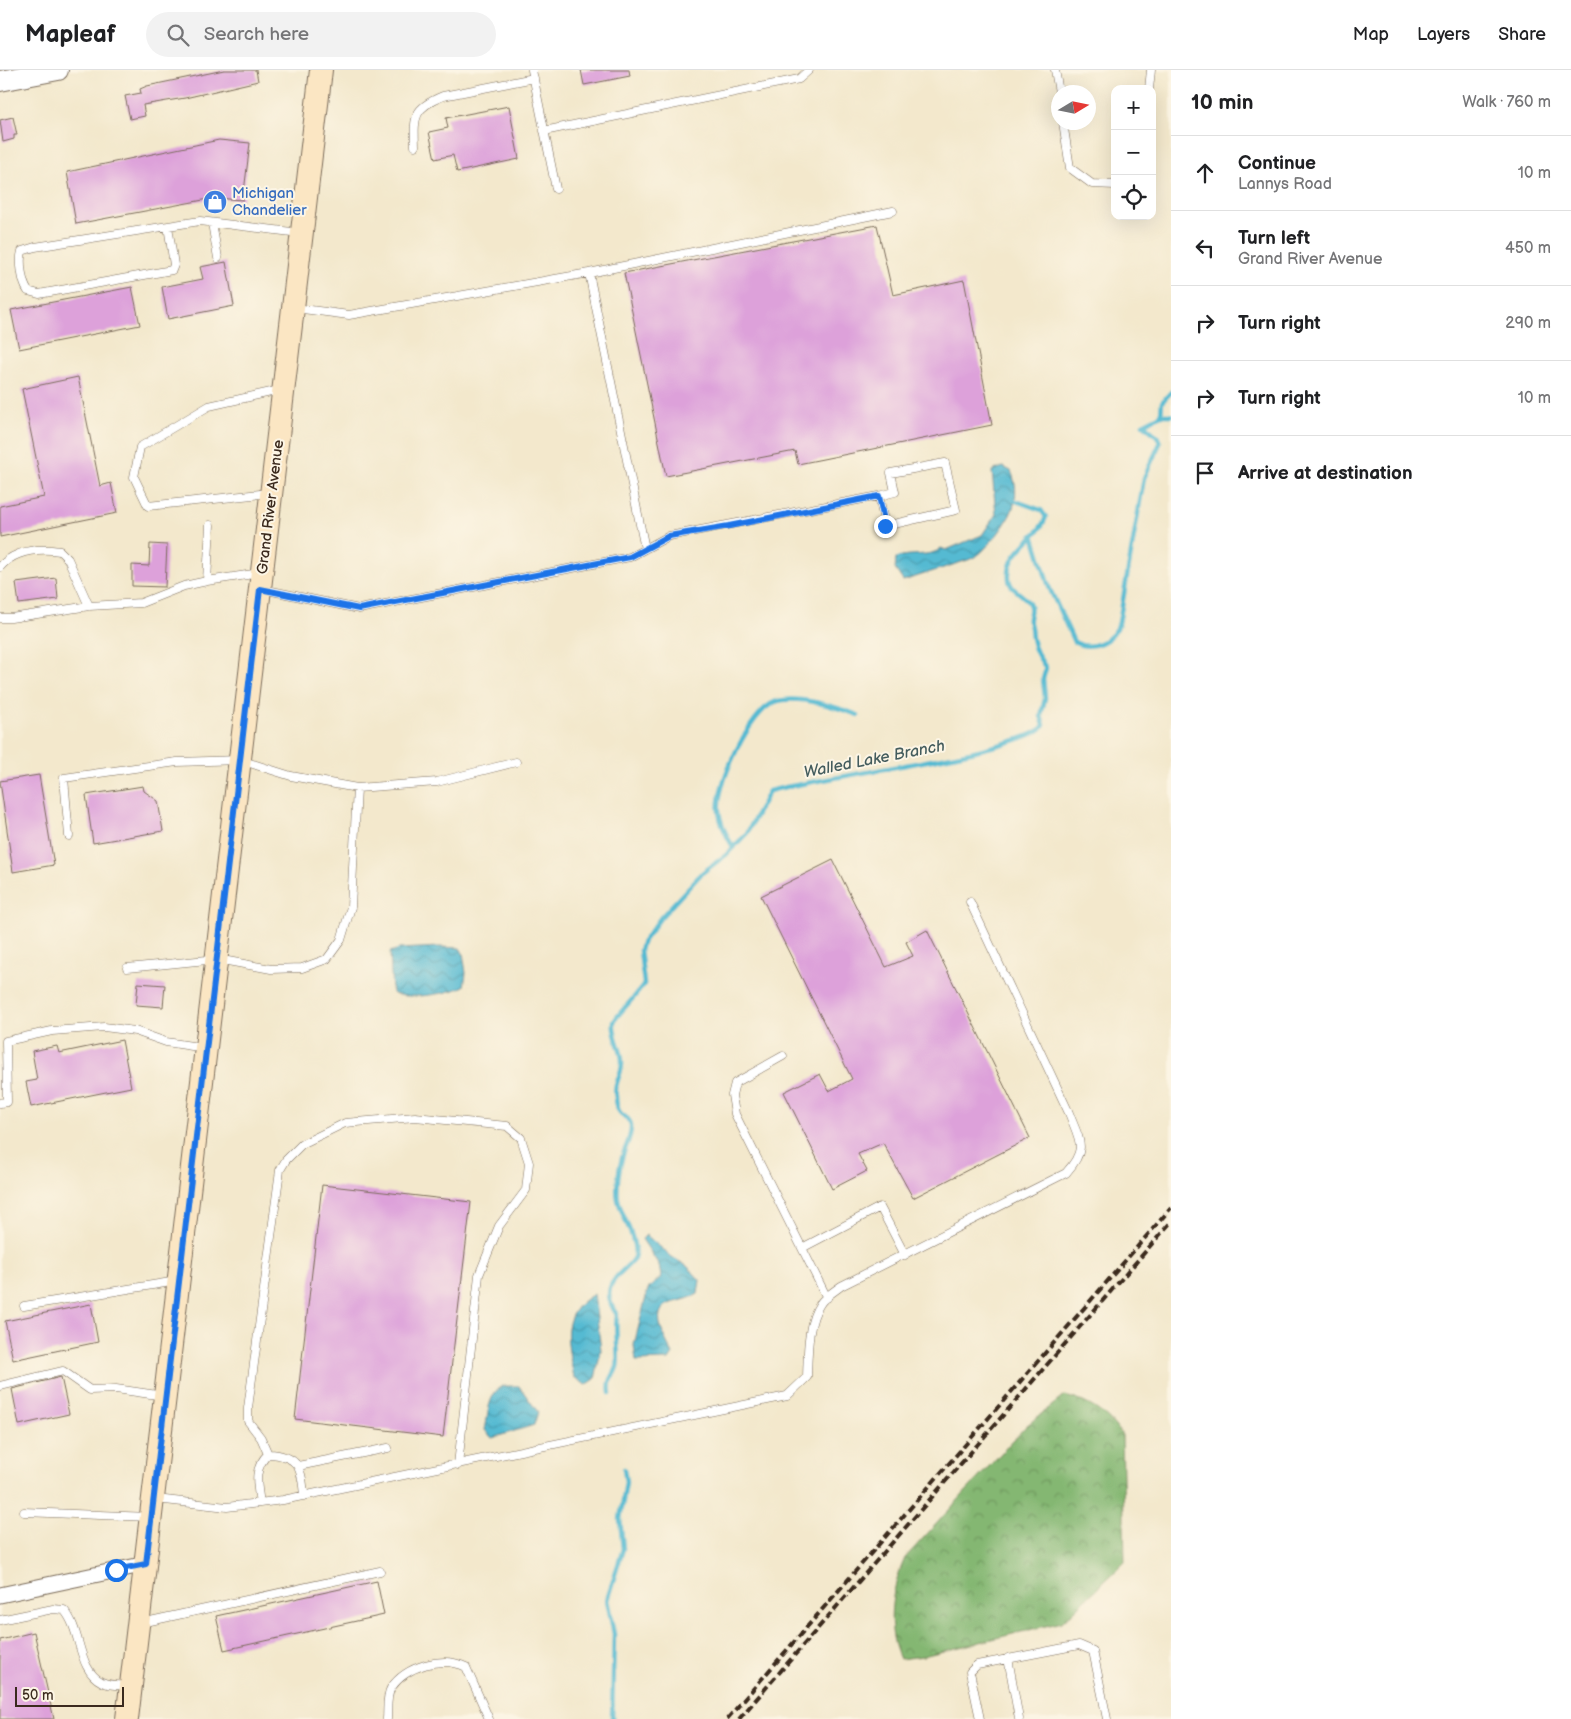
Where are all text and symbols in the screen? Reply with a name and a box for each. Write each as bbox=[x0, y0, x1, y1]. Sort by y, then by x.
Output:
search box bbox=[146, 12, 496, 57]
text: Mapleaf bbox=[25, 20, 116, 49]
icon: search bbox=[164, 21, 192, 49]
text: Search here bbox=[204, 23, 309, 46]
text: Map bbox=[1353, 24, 1389, 45]
text: Layers bbox=[1417, 24, 1470, 45]
text: Share bbox=[1498, 24, 1546, 45]
north arrow bbox=[1051, 85, 1096, 130]
map controls bbox=[1111, 85, 1156, 220]
button: + bbox=[1111, 85, 1156, 130]
text: 10 min bbox=[1191, 90, 1253, 115]
text: Walk · 760 m bbox=[1462, 93, 1551, 112]
button: − bbox=[1111, 130, 1156, 175]
text: Continue bbox=[1238, 152, 1316, 175]
icon: ahead bbox=[1191, 159, 1219, 187]
text: 10 m bbox=[1518, 164, 1551, 183]
button: locate bbox=[1111, 175, 1156, 220]
text: Lannys Road bbox=[1238, 175, 1332, 194]
place label: Michigan Chandelier bbox=[232, 184, 307, 220]
shop icon: Michigan Chandelier bbox=[202, 189, 228, 215]
text: Turn left bbox=[1238, 227, 1310, 250]
icon: left bbox=[1191, 234, 1219, 262]
text: 450 m bbox=[1505, 239, 1551, 258]
text: Grand River Avenue bbox=[1238, 250, 1382, 269]
icon: right bbox=[1191, 309, 1219, 337]
text: Turn right bbox=[1238, 312, 1321, 335]
text: 290 m bbox=[1505, 314, 1551, 333]
icon: right bbox=[1191, 384, 1219, 412]
text: Turn right bbox=[1238, 387, 1321, 410]
text: 10 m bbox=[1518, 389, 1551, 408]
street label: Grand River Avenue bbox=[253, 439, 288, 575]
icon: arrive bbox=[1191, 459, 1219, 487]
text: Arrive at destination bbox=[1238, 462, 1413, 485]
route end bbox=[874, 515, 897, 538]
water label: Walled Lake Branch bbox=[802, 736, 947, 782]
route start bbox=[105, 1559, 128, 1582]
scale bar bbox=[15, 1684, 124, 1707]
text: 50 m bbox=[22, 1687, 54, 1704]

